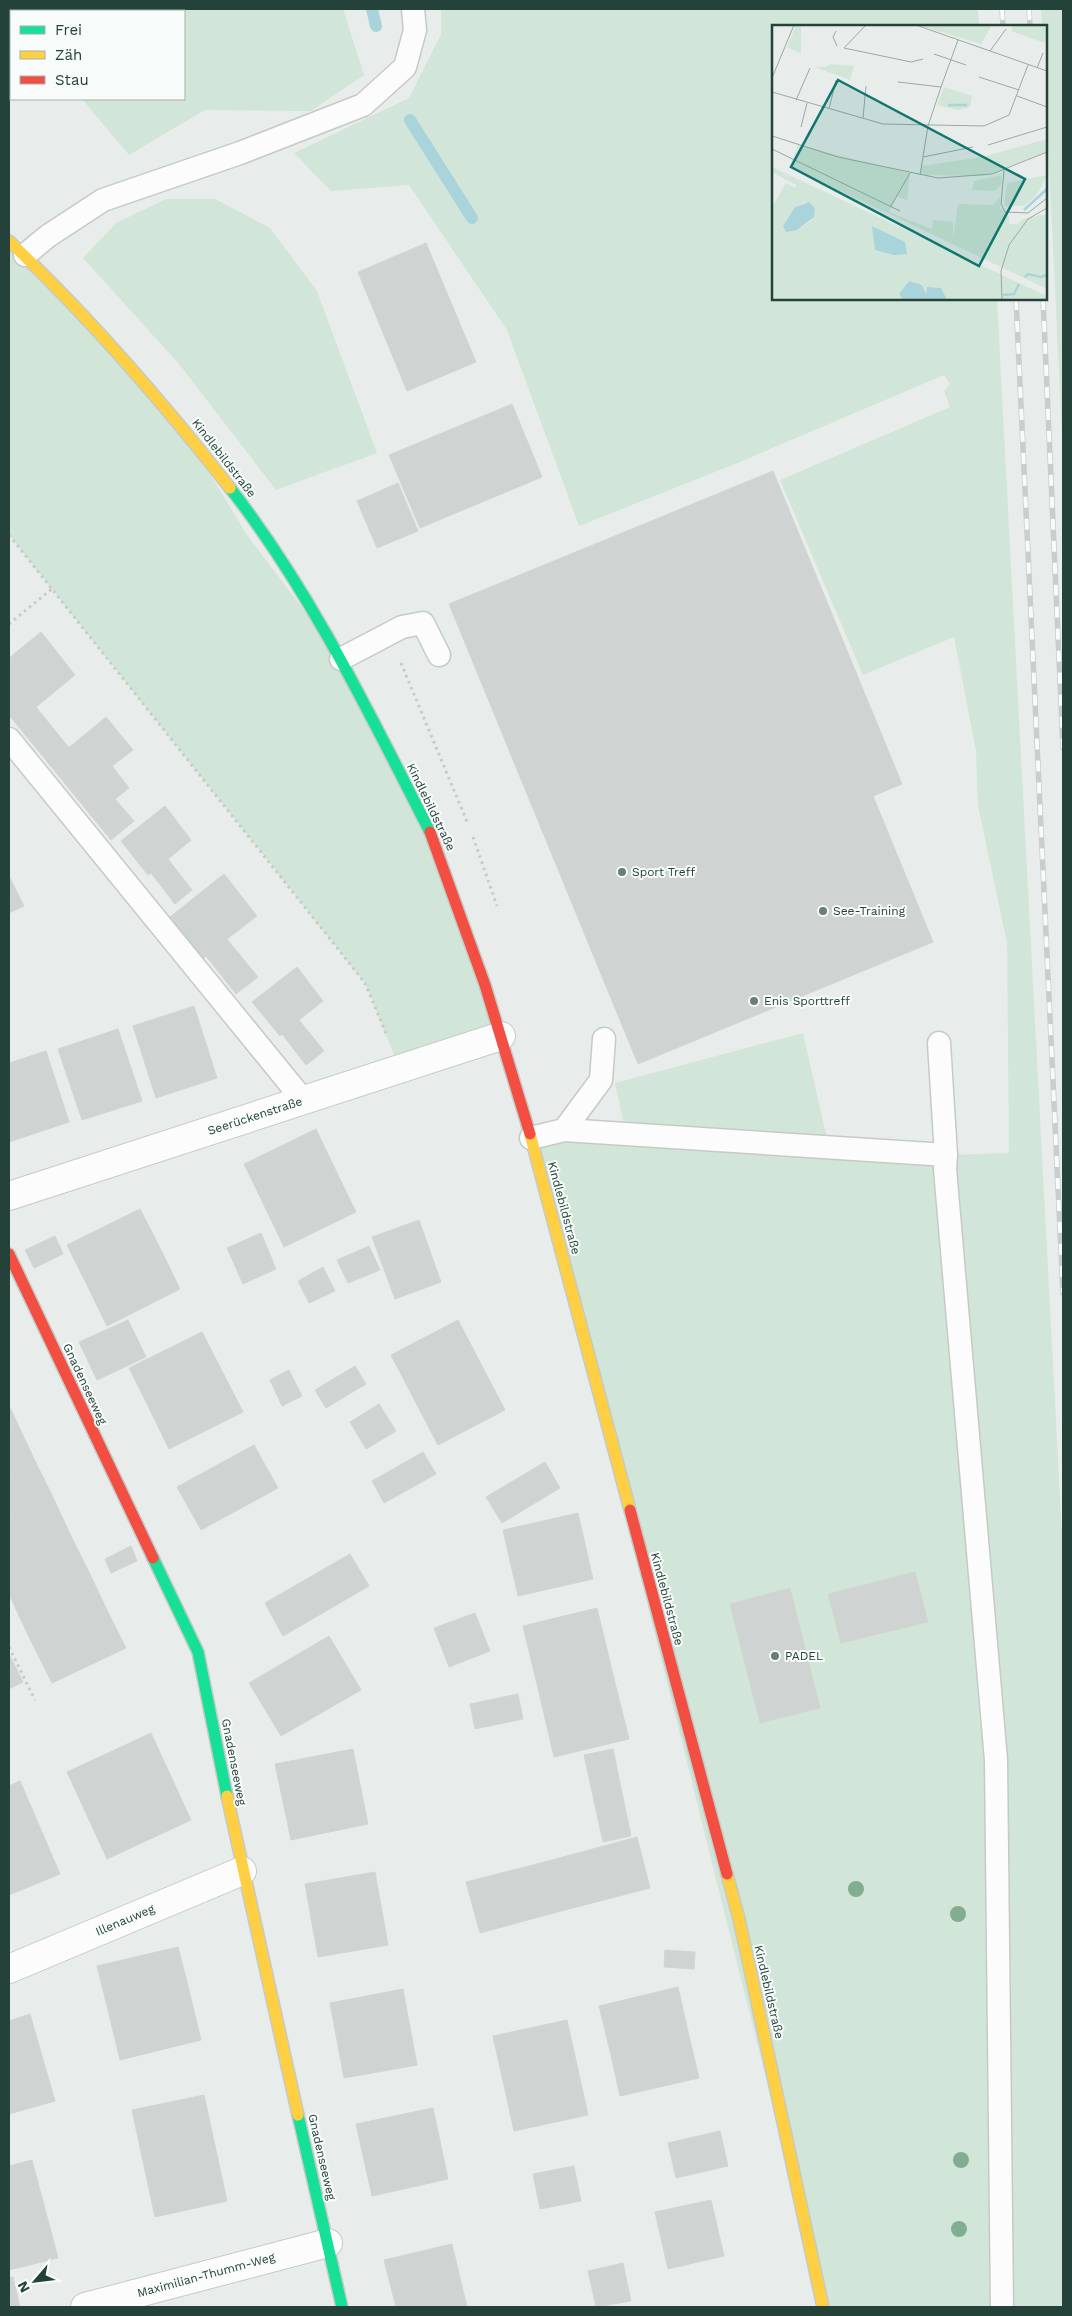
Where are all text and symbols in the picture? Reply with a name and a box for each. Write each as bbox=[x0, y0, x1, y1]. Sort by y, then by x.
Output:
legend bbox=[10, 10, 185, 100]
text: Frei bbox=[55, 21, 82, 39]
inset map bbox=[772, 25, 1047, 300]
text: Zäh bbox=[55, 46, 82, 64]
text: Stau bbox=[55, 71, 89, 89]
street label: Kindlebildstraße bbox=[189, 416, 259, 500]
street label: Kindlebildstraße bbox=[404, 761, 458, 853]
place label: Sport Treff bbox=[632, 865, 696, 879]
marker: Sport Treff bbox=[616, 866, 628, 878]
place label: See-Training bbox=[833, 904, 906, 918]
marker: See-Training bbox=[817, 905, 829, 917]
place label: Enis Sporttreff bbox=[764, 994, 850, 1008]
marker: Enis Sporttreff bbox=[748, 995, 760, 1007]
street label: Seerückenstraße bbox=[206, 1094, 304, 1138]
street label: Kindlebildstraße bbox=[545, 1160, 583, 1256]
street label: Gnadenseeweg bbox=[60, 1341, 110, 1427]
street label: Kindlebildstraße bbox=[648, 1551, 686, 1647]
place label: PADEL bbox=[785, 1649, 823, 1663]
marker: PADEL bbox=[769, 1650, 781, 1662]
street label: Gnadenseeweg bbox=[219, 1717, 249, 1807]
street label: Illenauweg bbox=[93, 1901, 157, 1939]
street label: Kindlebildstraße bbox=[751, 1944, 787, 2040]
street label: Gnadenseeweg bbox=[305, 2113, 339, 2202]
street label: Maximilian-Thumm-Weg bbox=[136, 2250, 277, 2300]
north arrow bbox=[10, 2256, 60, 2306]
text: N bbox=[14, 2279, 33, 2295]

